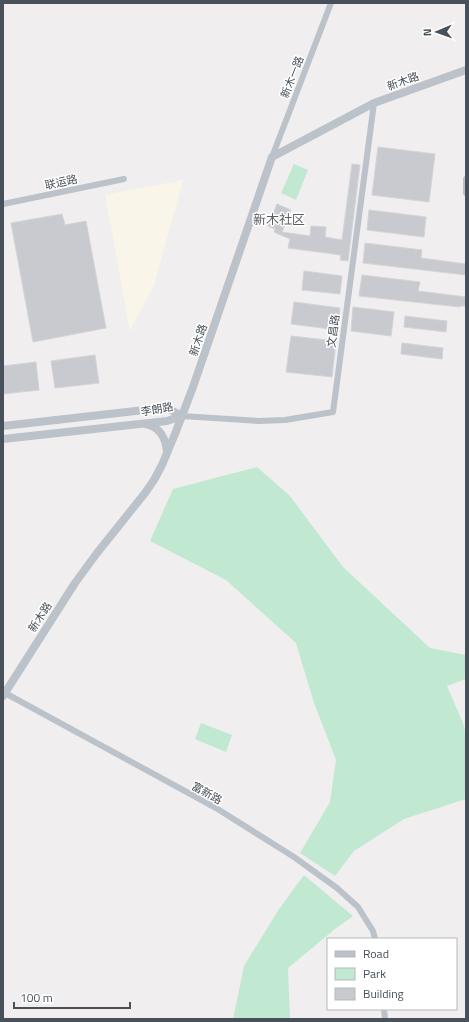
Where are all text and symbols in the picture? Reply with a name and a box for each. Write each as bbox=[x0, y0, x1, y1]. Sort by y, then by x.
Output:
north arrow bbox=[417, 12, 457, 52]
text: N bbox=[419, 28, 435, 36]
street label: 新木一路 bbox=[277, 54, 307, 100]
street label: 新木路 bbox=[385, 68, 421, 94]
street label: 联运路 bbox=[43, 171, 79, 193]
district label: 新木社区 bbox=[253, 209, 305, 229]
street label: 文昌路 bbox=[323, 314, 343, 348]
street label: 新木路 bbox=[185, 322, 211, 358]
street label: 李朗路 bbox=[139, 398, 175, 420]
street label: 新木路 bbox=[24, 599, 56, 635]
street label: 富新路 bbox=[189, 778, 225, 808]
legend bbox=[327, 938, 457, 1010]
text: Road bbox=[363, 944, 389, 963]
text: Park bbox=[363, 964, 386, 983]
scale bar bbox=[14, 984, 130, 1010]
text: Building bbox=[363, 984, 404, 1003]
text: 100 m bbox=[20, 988, 53, 1007]

